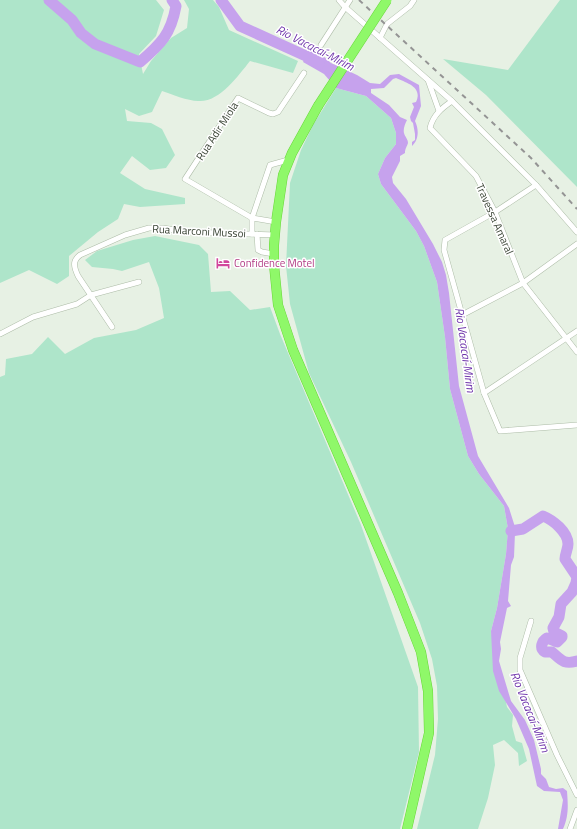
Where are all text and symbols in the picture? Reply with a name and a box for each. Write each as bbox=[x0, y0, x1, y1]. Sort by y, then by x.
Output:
water label: Rio Vacacaí-Mirim bbox=[273, 20, 358, 76]
street label: Rua Adir Miola bbox=[192, 98, 242, 163]
street label: Travessa Amaral bbox=[472, 181, 518, 257]
street label: Rua Marconi Mussoi bbox=[152, 221, 246, 241]
hotel icon: Confidence Motel bbox=[215, 255, 231, 271]
place label: Confidence Motel bbox=[234, 255, 315, 271]
water label: Rio Vacacaí-Mirim bbox=[450, 306, 481, 394]
water label: Rio Vacacaí-Mirim bbox=[506, 669, 556, 756]

